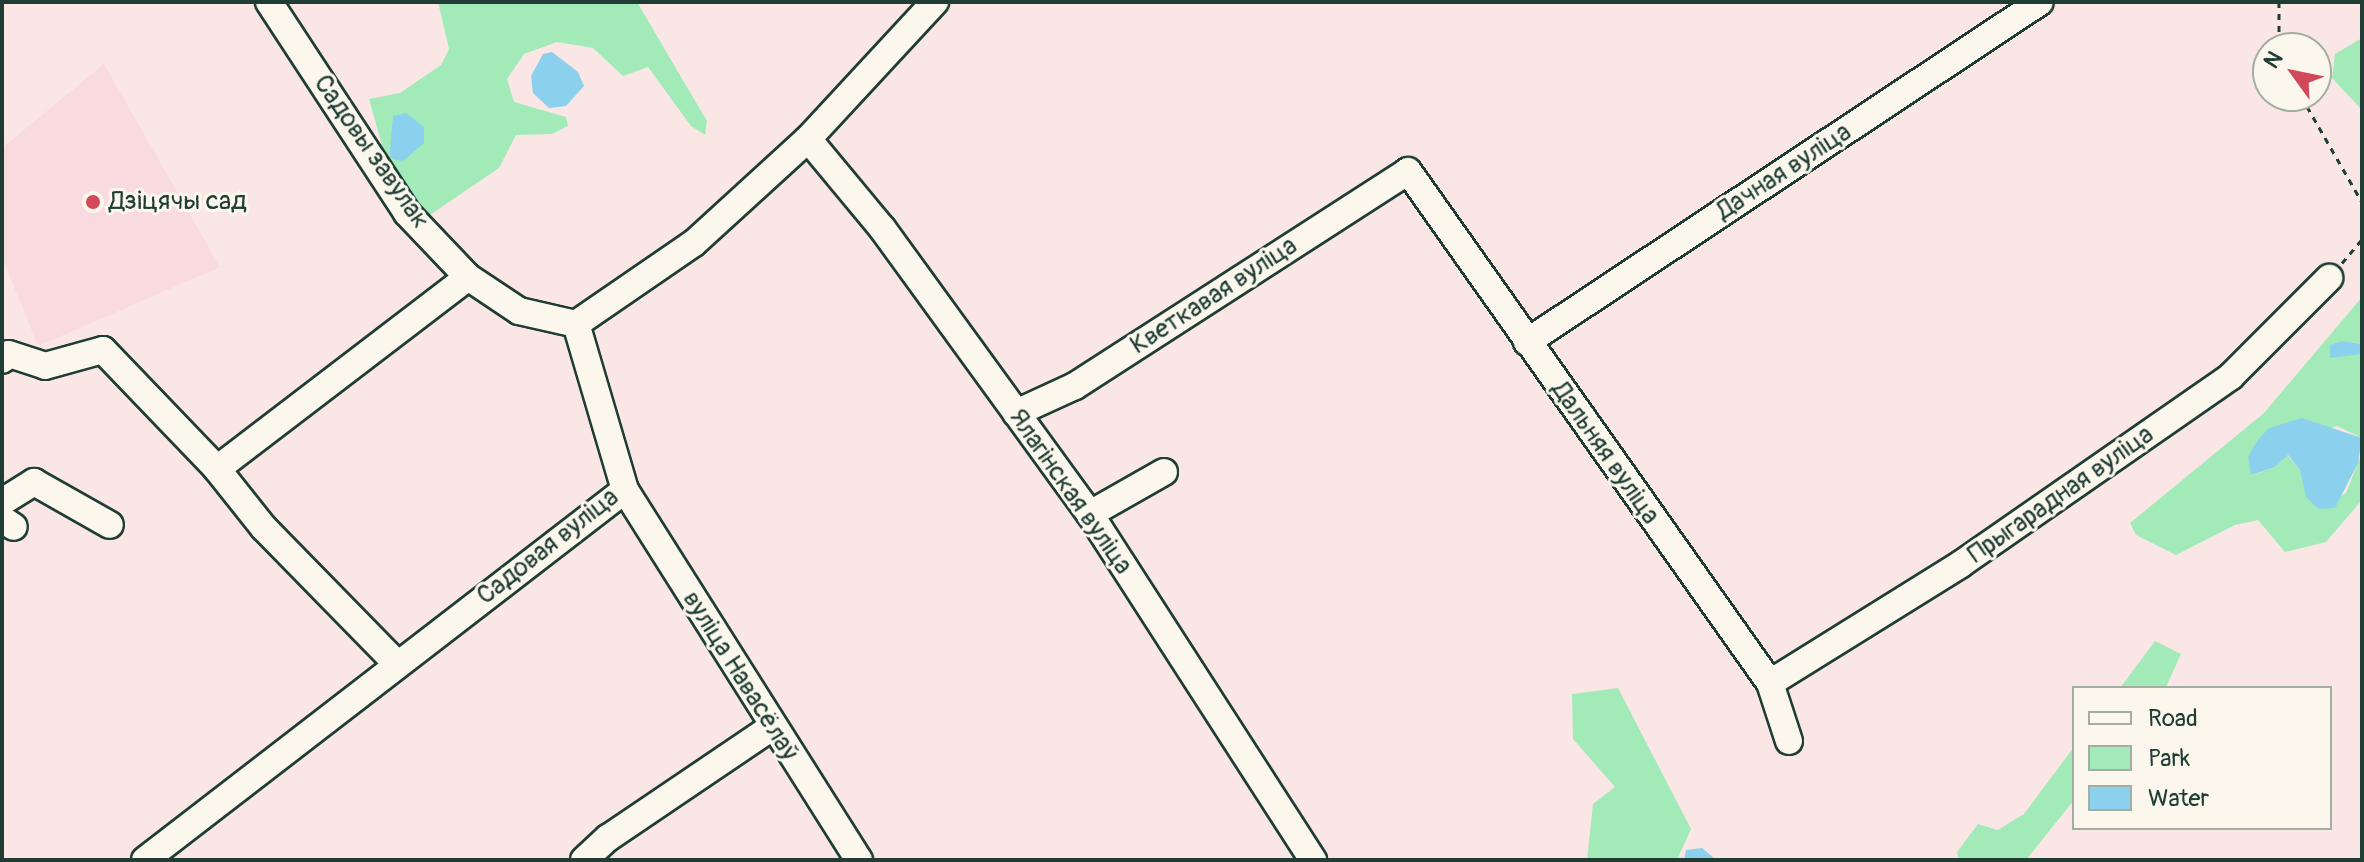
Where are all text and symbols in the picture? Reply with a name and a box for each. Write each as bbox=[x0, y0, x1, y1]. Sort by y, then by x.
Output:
north arrow bbox=[2252, 32, 2332, 112]
text: N bbox=[2258, 46, 2289, 74]
street label: Садовы завулак bbox=[306, 69, 436, 235]
street label: Дачная вуліца bbox=[1711, 117, 1857, 227]
place label: Дзіцячы сад bbox=[109, 186, 247, 218]
marker: Дзіцячы сад bbox=[84, 193, 102, 211]
street label: Кветкавая вуліца bbox=[1125, 231, 1303, 361]
street label: Дальняя вуліца bbox=[1544, 376, 1666, 530]
street label: Ялагінская вуліца bbox=[1001, 403, 1139, 581]
street label: Прыгарадная вуліца bbox=[1962, 419, 2160, 571]
street label: Садовая вуліца bbox=[471, 482, 625, 612]
street label: вуліца Навасёлаў bbox=[675, 586, 805, 766]
legend bbox=[2072, 686, 2332, 830]
text: Road bbox=[2148, 704, 2198, 733]
text: Park bbox=[2148, 744, 2190, 773]
text: Water bbox=[2148, 784, 2209, 813]

